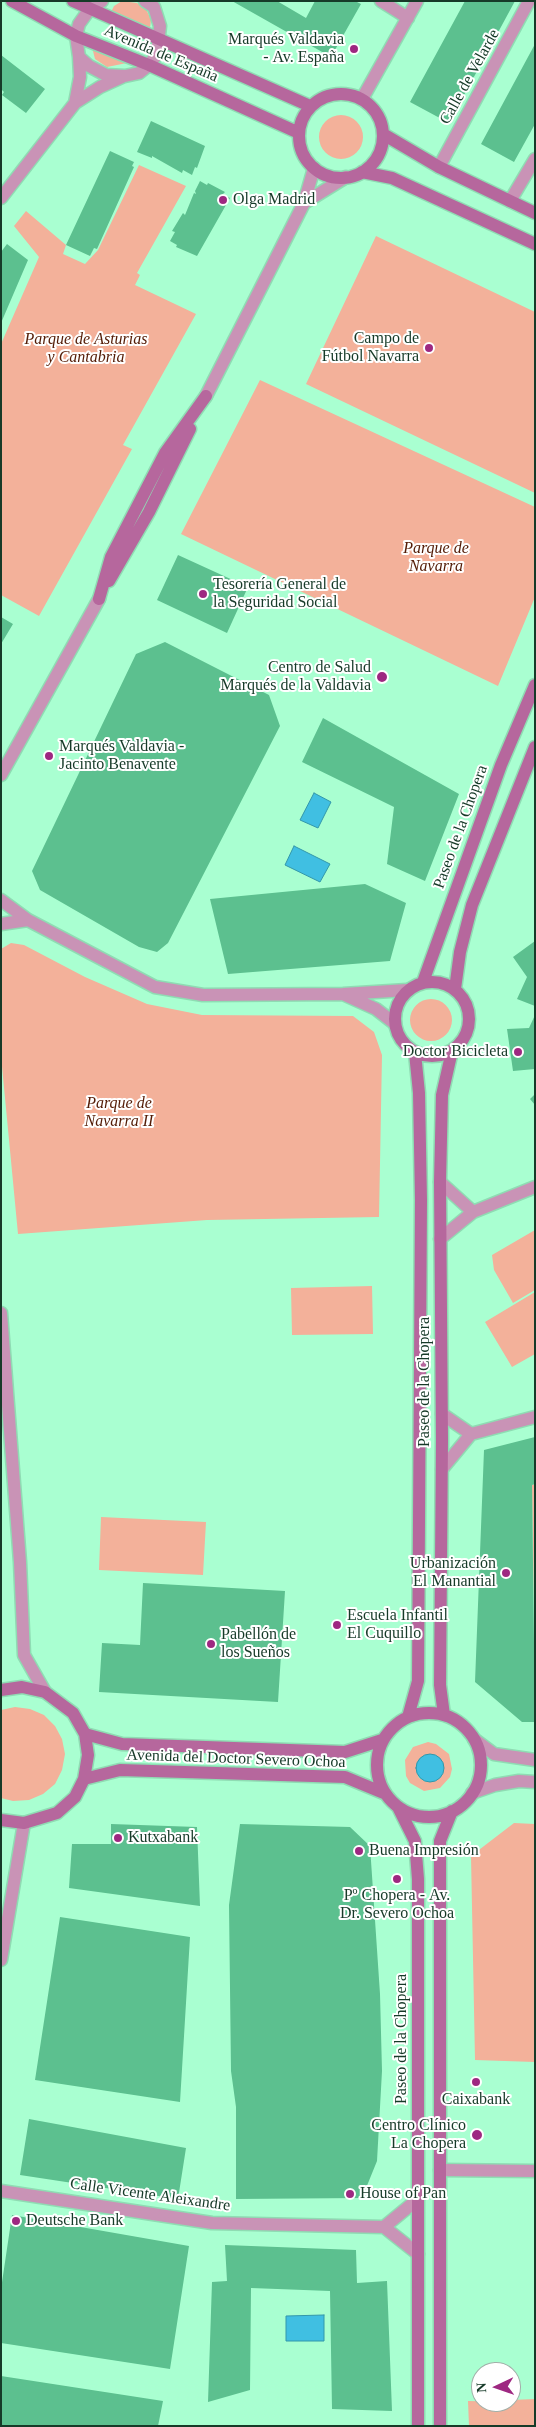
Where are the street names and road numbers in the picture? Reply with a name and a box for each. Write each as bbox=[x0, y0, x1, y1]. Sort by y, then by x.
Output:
street label: Avenida de España bbox=[101, 21, 221, 87]
street label: Calle de Velarde bbox=[436, 26, 504, 128]
street label: Paseo de la Chopera bbox=[430, 763, 492, 891]
street label: Paseo de la Chopera bbox=[415, 1317, 435, 1447]
street label: Avenida del Doctor Severo Ochoa bbox=[126, 1746, 346, 1772]
street label: Paseo de la Chopera bbox=[392, 1974, 412, 2104]
street label: Calle Vicente Aleixandre bbox=[69, 2174, 231, 2216]

